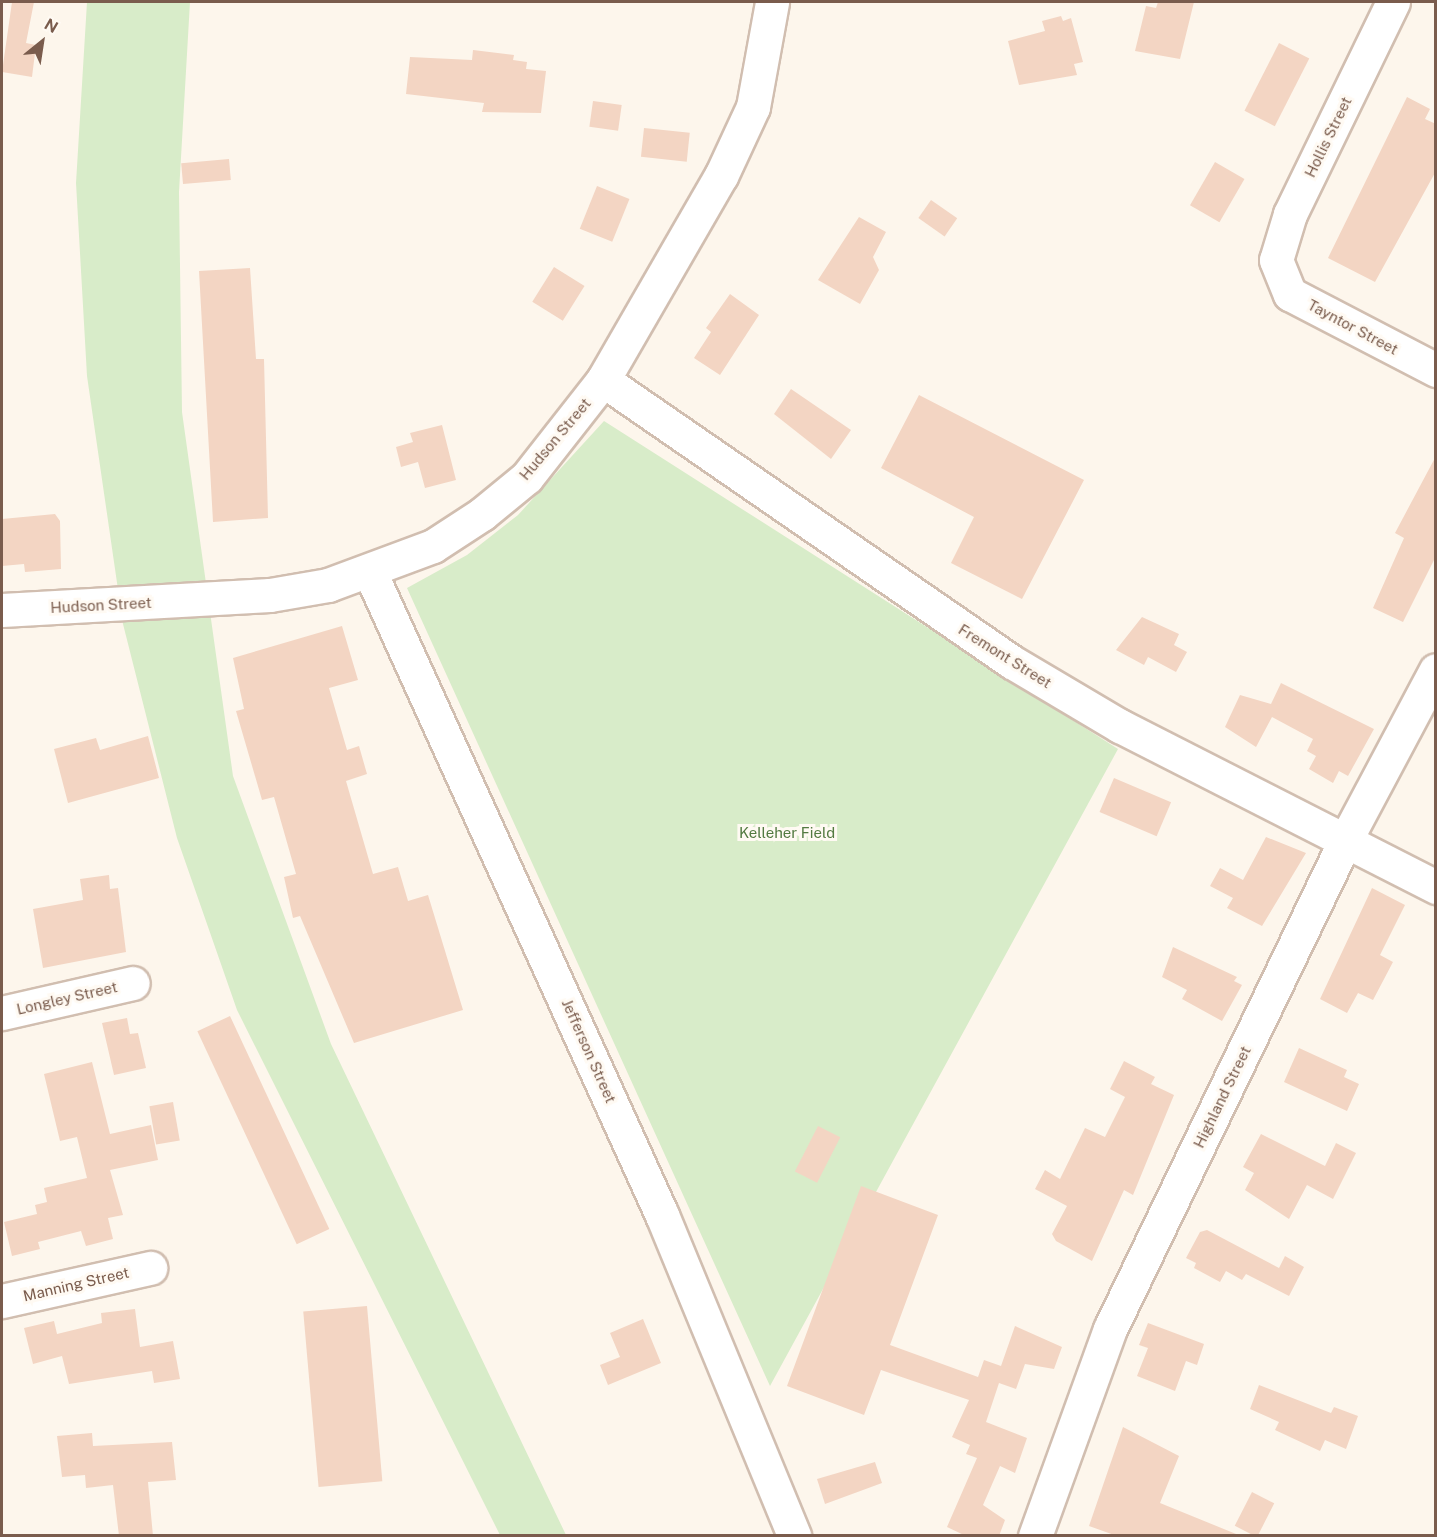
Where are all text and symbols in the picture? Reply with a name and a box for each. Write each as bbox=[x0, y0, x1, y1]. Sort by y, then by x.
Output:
north arrow bbox=[12, 12, 72, 72]
text: N bbox=[41, 15, 61, 37]
street label: Hollis Street bbox=[1301, 94, 1355, 180]
street label: Tayntor Street bbox=[1305, 296, 1401, 358]
street label: Hudson Street bbox=[516, 394, 594, 484]
street label: Hudson Street bbox=[50, 593, 152, 617]
street label: Fremont Street bbox=[955, 620, 1055, 692]
park label: Kelleher Field bbox=[739, 824, 835, 842]
street label: Longley Street bbox=[15, 978, 119, 1018]
street label: Jefferson Street bbox=[558, 996, 620, 1106]
street label: Highland Street bbox=[1190, 1043, 1254, 1151]
street label: Manning Street bbox=[21, 1263, 131, 1305]

